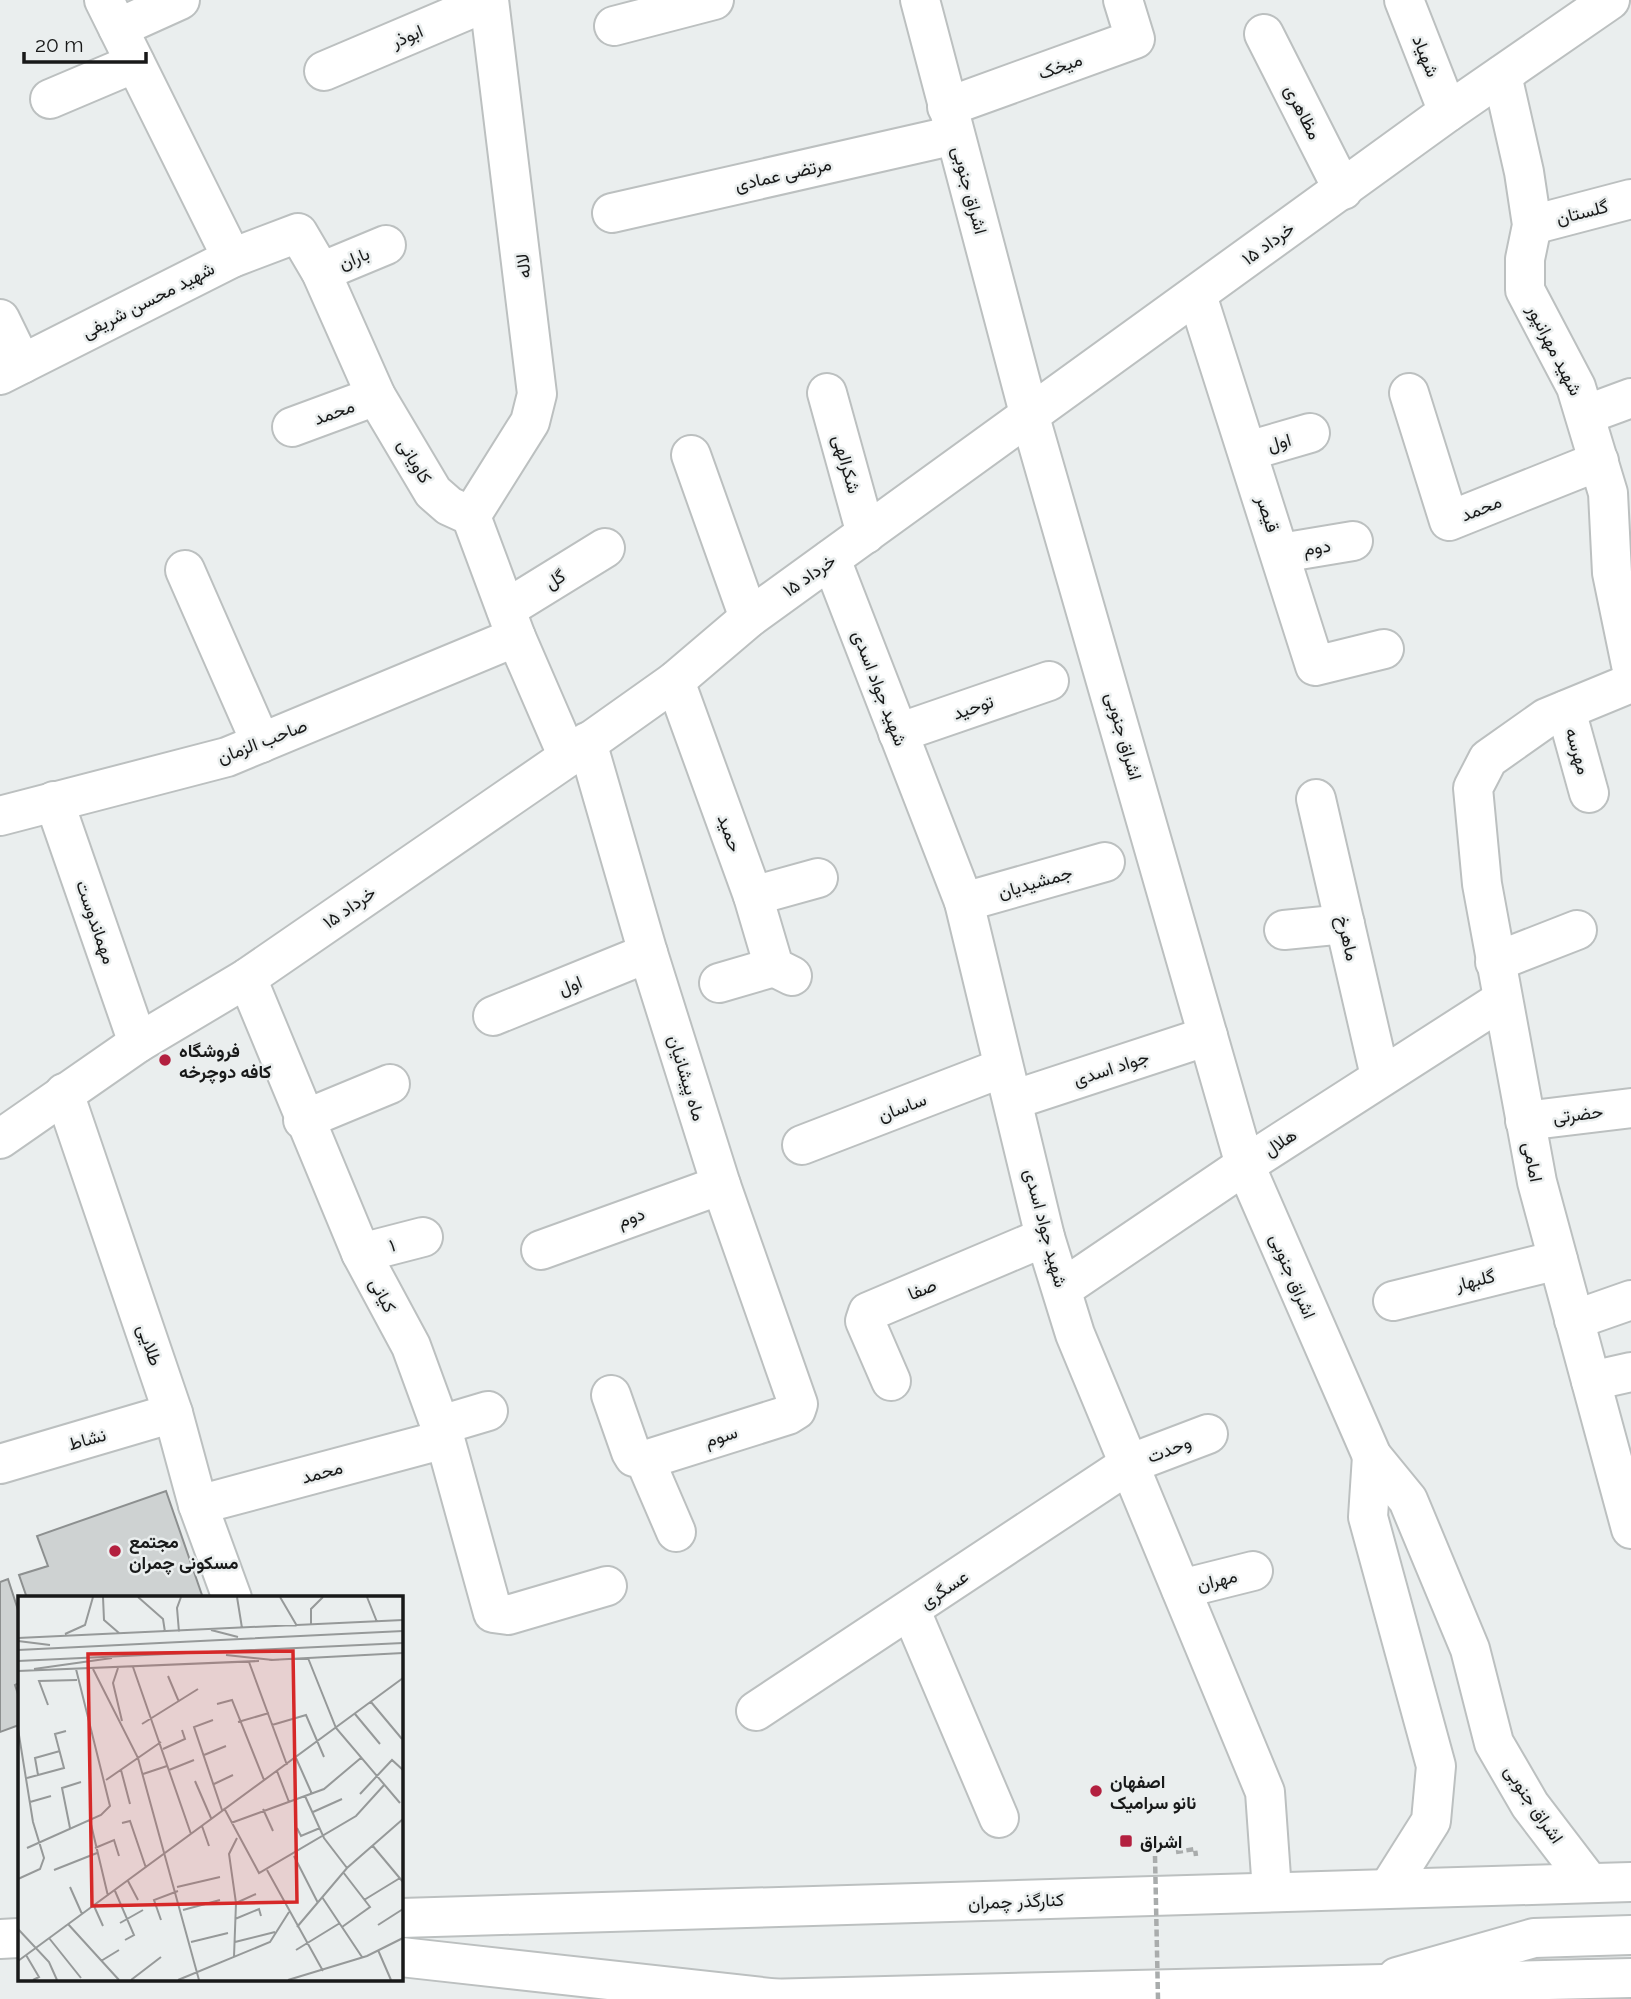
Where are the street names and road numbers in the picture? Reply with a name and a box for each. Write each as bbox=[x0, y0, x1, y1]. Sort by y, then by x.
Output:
street label: ابوذر bbox=[387, 20, 426, 53]
street label: شهیاد bbox=[1407, 32, 1444, 80]
street label: میخک bbox=[1035, 48, 1085, 84]
street label: مظاهری bbox=[1279, 81, 1326, 143]
street label: اشراق جنوبی bbox=[947, 144, 992, 236]
street label: مرتضی عمادی bbox=[733, 153, 833, 196]
street label: گلستان bbox=[1554, 195, 1610, 229]
street label: ۱۵ خرداد bbox=[1238, 217, 1299, 270]
street label: باران bbox=[336, 242, 373, 275]
street label: لاله bbox=[511, 253, 535, 279]
street label: شهید محسن شریفی bbox=[78, 258, 218, 343]
street label: شهید مهرانپور bbox=[1521, 300, 1587, 400]
street label: محمد bbox=[311, 395, 357, 429]
street label: اول bbox=[1265, 429, 1294, 456]
street label: شکرالهی bbox=[828, 432, 865, 496]
street label: کاویانی bbox=[393, 435, 436, 487]
street label: محمد bbox=[1458, 490, 1504, 526]
street label: قیصر bbox=[1251, 492, 1284, 535]
street label: دوم bbox=[1302, 534, 1332, 561]
street label: ۱۵ خرداد bbox=[779, 549, 840, 601]
street label: گل bbox=[541, 565, 570, 594]
street label: شهید جواد اسدی bbox=[847, 627, 912, 749]
street label: توحید bbox=[950, 690, 996, 725]
street label: اشراق جنوبی bbox=[1101, 690, 1147, 782]
street label: صاحب الزمان bbox=[214, 714, 310, 769]
street label: مهرسه bbox=[1560, 725, 1595, 777]
street label: حمید bbox=[714, 811, 746, 855]
street label: جمشیدیان bbox=[995, 861, 1075, 903]
street label: مهماندوست bbox=[71, 877, 120, 967]
street label: ۱۵ خرداد bbox=[319, 881, 380, 933]
street label: ماهرخ bbox=[1331, 913, 1363, 963]
street label: اول bbox=[555, 971, 585, 1000]
street label: ماه پیشانیان bbox=[662, 1033, 710, 1124]
street label: جواد اسدی bbox=[1071, 1046, 1152, 1091]
street label: ساسان bbox=[875, 1088, 929, 1126]
street label: حضرتی bbox=[1552, 1101, 1604, 1128]
street label: هلال bbox=[1260, 1124, 1301, 1161]
street label: امامی bbox=[1518, 1140, 1547, 1184]
street label: شهید جواد اسدی bbox=[1019, 1166, 1072, 1290]
street label: دوم bbox=[615, 1202, 648, 1233]
street label: اشراق جنوبی bbox=[1265, 1230, 1320, 1322]
street label: ۱ bbox=[387, 1234, 397, 1256]
street label: گلبهار bbox=[1452, 1265, 1497, 1296]
street label: کیانی bbox=[364, 1274, 401, 1316]
street label: صفا bbox=[905, 1274, 939, 1304]
street label: طلایی bbox=[132, 1322, 167, 1369]
street label: سوم bbox=[702, 1421, 741, 1453]
street label: نشاط bbox=[66, 1424, 108, 1454]
street label: وحدت bbox=[1144, 1431, 1194, 1468]
street label: محمد bbox=[299, 1456, 345, 1488]
street label: عسگری bbox=[916, 1565, 973, 1613]
street label: مهران bbox=[1195, 1565, 1239, 1596]
street label: اشراق جنوبی bbox=[1499, 1761, 1568, 1848]
street label: کنارگذر چمران bbox=[968, 1889, 1064, 1915]

